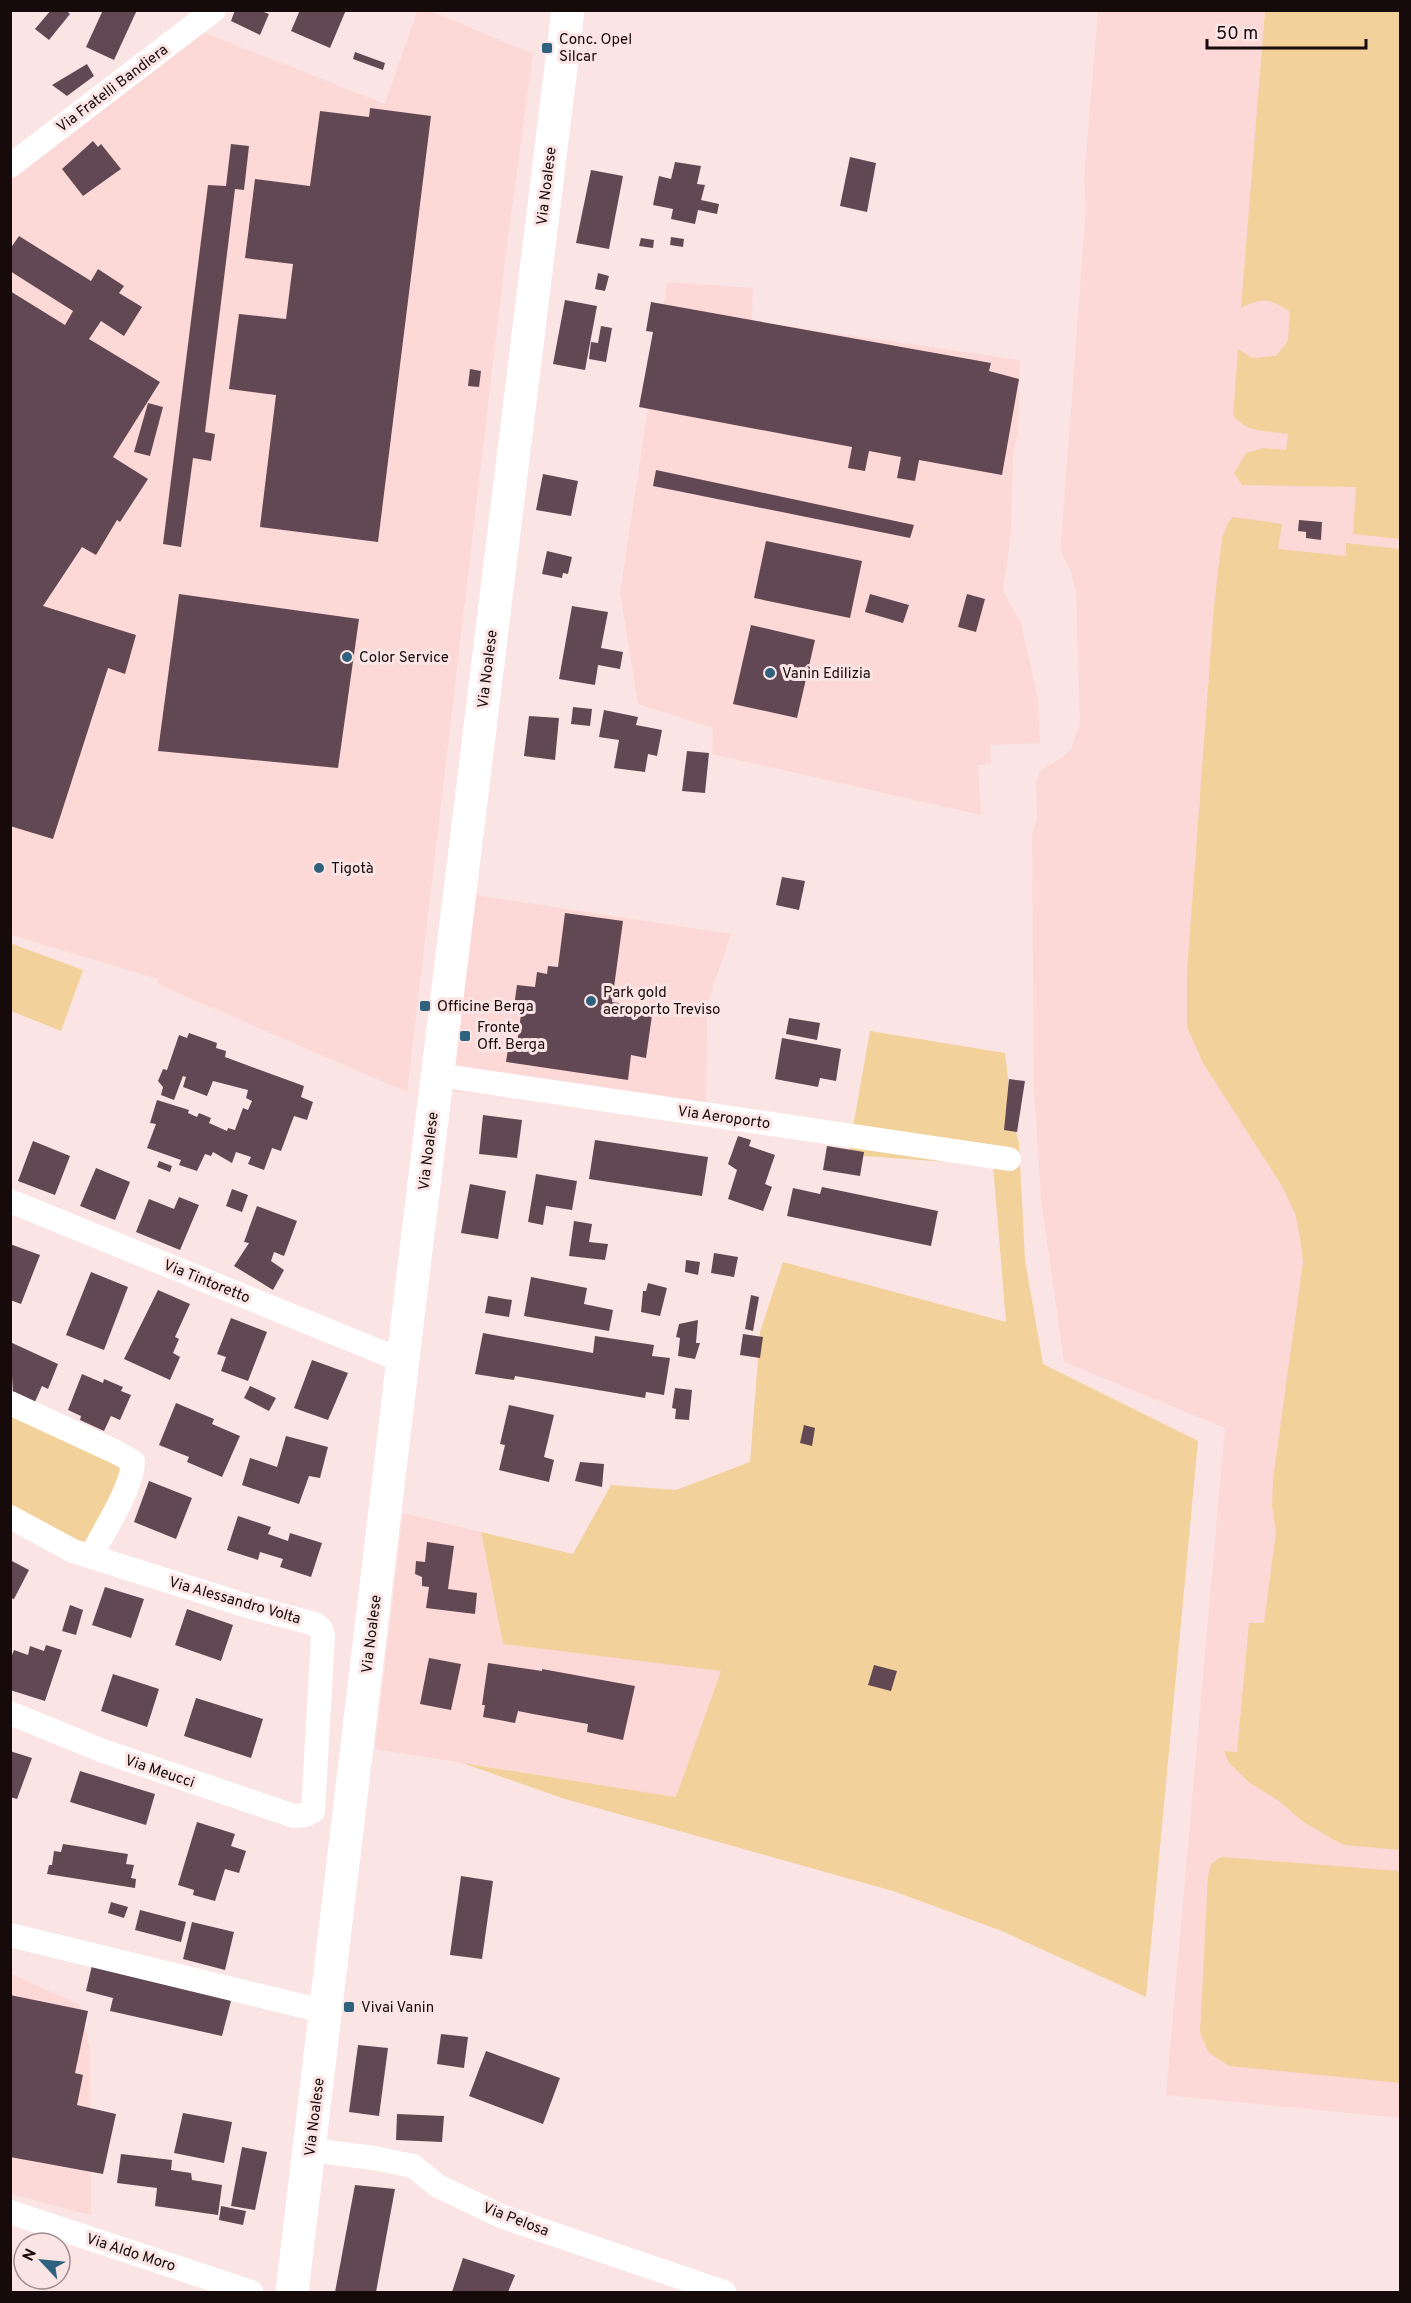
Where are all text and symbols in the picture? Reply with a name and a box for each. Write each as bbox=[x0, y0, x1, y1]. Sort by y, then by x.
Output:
scale bar bbox=[1207, 12, 1366, 50]
text: 50 m bbox=[1216, 23, 1258, 46]
place label: Conc. Opel Silcar bbox=[559, 31, 632, 67]
street label: Via Fratelli Bandiera bbox=[53, 41, 172, 137]
marker: Conc. Opel Silcar bbox=[540, 41, 554, 55]
street label: Via Noalese bbox=[533, 146, 562, 227]
street label: Via Noalese bbox=[474, 629, 503, 710]
place label: Color Service bbox=[359, 649, 449, 668]
marker: Color Service bbox=[340, 650, 354, 664]
place label: Vanin Edilizia bbox=[782, 665, 871, 684]
marker: Vanin Edilizia bbox=[763, 666, 777, 680]
place label: Tigotà bbox=[331, 860, 374, 879]
marker: Tigotà bbox=[312, 861, 326, 875]
place label: Park gold aeroporto Treviso bbox=[603, 984, 720, 1020]
marker: Park gold aeroporto Treviso bbox=[584, 994, 598, 1008]
place label: Officine Berga bbox=[437, 998, 534, 1017]
marker: Officine Berga bbox=[418, 999, 432, 1013]
place label: Fronte Off. Berga bbox=[477, 1019, 545, 1055]
marker: Fronte Off. Berga bbox=[458, 1029, 472, 1043]
street label: Via Aeroporto bbox=[676, 1103, 771, 1134]
street label: Via Noalese bbox=[415, 1111, 444, 1192]
street label: Via Tintoretto bbox=[160, 1256, 253, 1308]
street label: Via Alessandro Volta bbox=[166, 1574, 303, 1629]
street label: Via Noalese bbox=[358, 1594, 387, 1675]
street label: Via Meucci bbox=[122, 1752, 197, 1793]
place label: Vivai Vanin bbox=[361, 1999, 434, 2018]
marker: Vivai Vanin bbox=[342, 2000, 356, 2014]
street label: Via Noalese bbox=[301, 2077, 330, 2158]
street label: Via Pelosa bbox=[480, 2199, 551, 2242]
street label: Via Aldo Moro bbox=[83, 2230, 178, 2277]
north arrow bbox=[12, 2231, 72, 2291]
text: N bbox=[19, 2246, 42, 2265]

